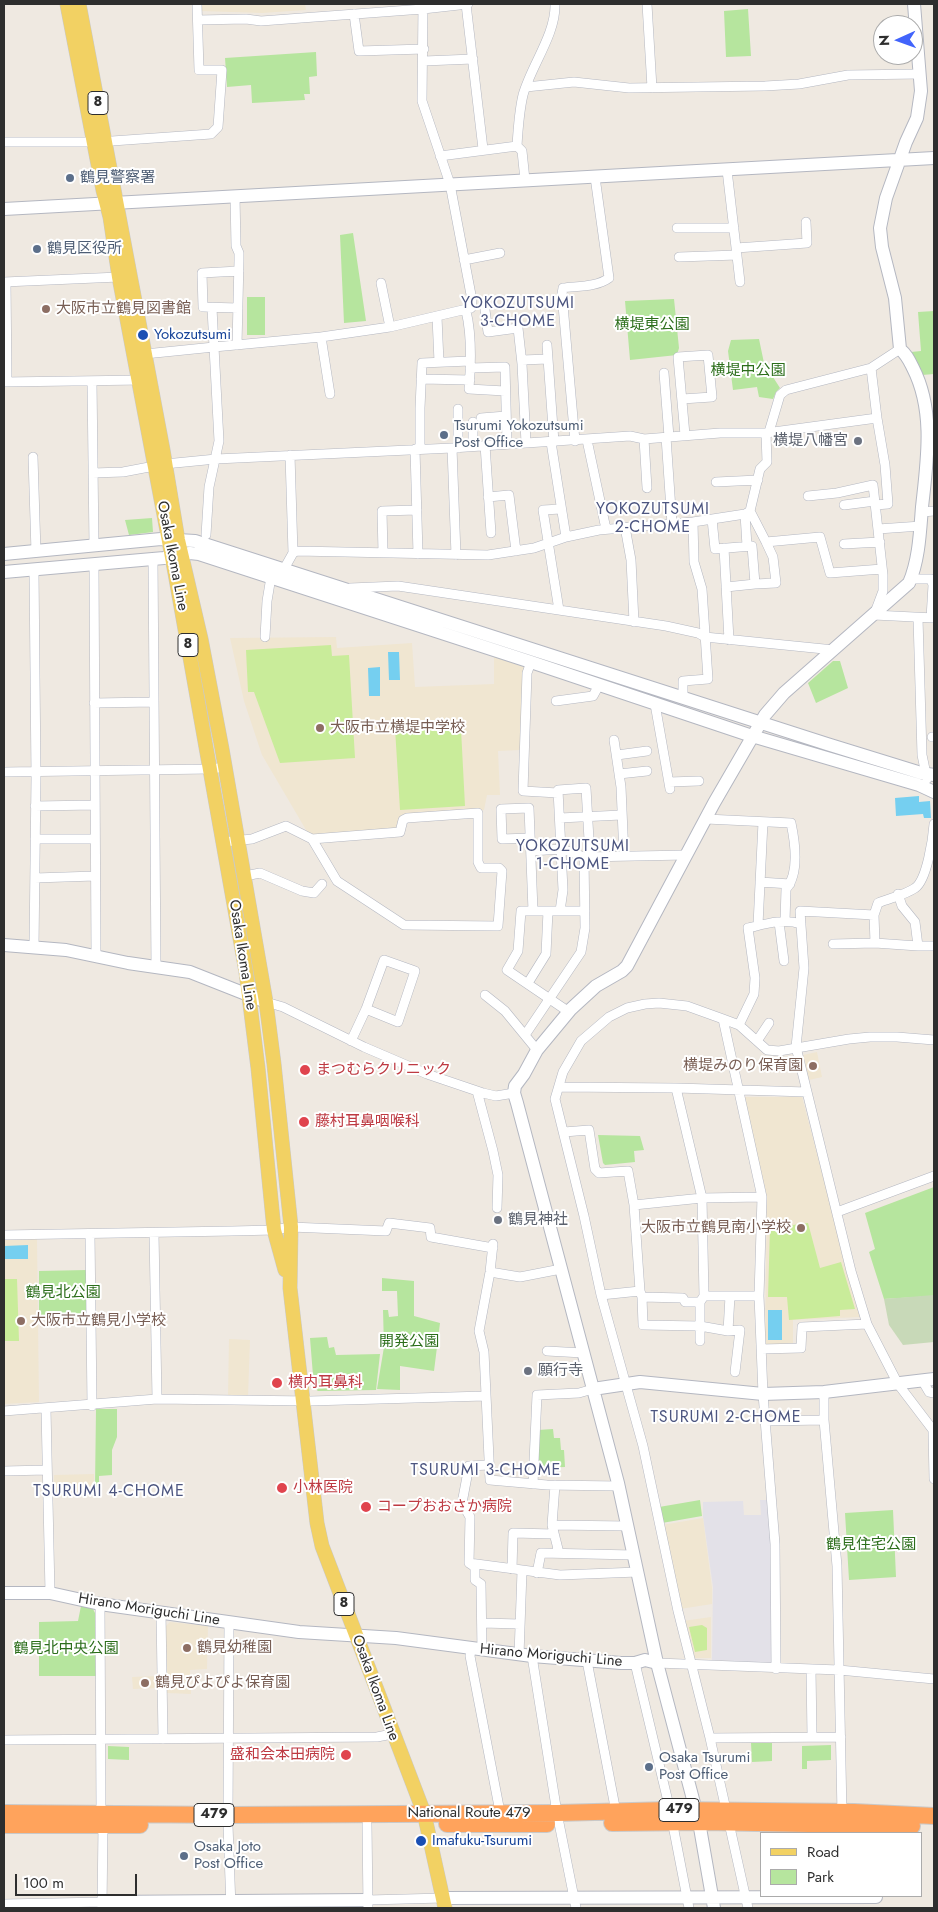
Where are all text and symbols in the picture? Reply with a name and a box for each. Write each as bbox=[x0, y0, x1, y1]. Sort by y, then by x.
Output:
north arrow bbox=[873, 15, 923, 65]
text: N bbox=[874, 35, 894, 46]
road number: 8 bbox=[88, 92, 108, 115]
place label: 鶴見警察署 bbox=[80, 169, 155, 187]
marker: 鶴見警察署 bbox=[64, 172, 76, 184]
place label: 鶴見区役所 bbox=[47, 240, 122, 258]
marker: 鶴見区役所 bbox=[31, 243, 43, 255]
district label: YOKOZUTSUMI 3-CHOME bbox=[460, 294, 576, 332]
place label: 大阪市立鶴見図書館 bbox=[56, 300, 191, 318]
marker: 大阪市立鶴見図書館 bbox=[40, 303, 52, 315]
park label: 横堤東公園 bbox=[615, 316, 689, 334]
place label: Yokozutsumi bbox=[154, 326, 231, 344]
marker: Yokozutsumi bbox=[136, 328, 150, 342]
park label: 横堤中公園 bbox=[711, 362, 785, 380]
place label: Tsurumi Yokozutsumi Post Office bbox=[454, 417, 584, 452]
marker: Tsurumi Yokozutsumi Post Office bbox=[438, 429, 450, 441]
place label: 横堤八幡宮 bbox=[773, 432, 848, 450]
marker: 横堤八幡宮 bbox=[852, 435, 864, 447]
street label: Osaka Ikoma Line bbox=[153, 500, 191, 612]
district label: YOKOZUTSUMI 2-CHOME bbox=[595, 500, 711, 538]
road number: 8 bbox=[178, 634, 198, 656]
place label: 大阪市立横堤中学校 bbox=[330, 719, 465, 737]
marker: 大阪市立横堤中学校 bbox=[314, 722, 326, 734]
district label: YOKOZUTSUMI 1-CHOME bbox=[515, 837, 631, 875]
street label: Osaka Ikoma Line bbox=[224, 899, 260, 1011]
place label: 横堤みのり保育園 bbox=[683, 1057, 803, 1075]
marker: 横堤みのり保育園 bbox=[807, 1060, 819, 1072]
place label: まつむらクリニック bbox=[316, 1061, 451, 1079]
marker: まつむらクリニック bbox=[298, 1063, 312, 1077]
place label: 藤村耳鼻咽喉科 bbox=[315, 1113, 420, 1131]
marker: 藤村耳鼻咽喉科 bbox=[297, 1115, 311, 1129]
place label: 鶴見神社 bbox=[508, 1211, 568, 1229]
marker: 鶴見神社 bbox=[492, 1214, 504, 1226]
place label: 大阪市立鶴見南小学校 bbox=[641, 1219, 791, 1237]
marker: 大阪市立鶴見南小学校 bbox=[795, 1222, 807, 1234]
park label: 鶴見北公園 bbox=[26, 1284, 100, 1302]
place label: 大阪市立鶴見小学校 bbox=[31, 1312, 166, 1330]
marker: 大阪市立鶴見小学校 bbox=[15, 1315, 27, 1327]
park label: 開発公園 bbox=[379, 1333, 439, 1351]
place label: 願行寺 bbox=[538, 1362, 583, 1380]
marker: 願行寺 bbox=[522, 1365, 534, 1377]
place label: 横内耳鼻科 bbox=[288, 1374, 363, 1392]
marker: 横内耳鼻科 bbox=[270, 1376, 284, 1390]
district label: TSURUMI 2-CHOME bbox=[649, 1408, 803, 1428]
district label: TSURUMI 3-CHOME bbox=[409, 1461, 563, 1481]
place label: 小林医院 bbox=[293, 1479, 353, 1497]
marker: 小林医院 bbox=[275, 1481, 289, 1495]
district label: TSURUMI 4-CHOME bbox=[31, 1482, 187, 1502]
place label: コープおおさか病院 bbox=[377, 1498, 512, 1516]
marker: コープおおさか病院 bbox=[359, 1500, 373, 1514]
park label: 鶴見住宅公園 bbox=[826, 1536, 916, 1554]
street label: Hirano Moriguchi Line bbox=[77, 1590, 221, 1630]
road number: 8 bbox=[334, 1592, 354, 1616]
street label: Osaka Ikoma Line bbox=[348, 1633, 402, 1743]
place label: 鶴見幼稚園 bbox=[197, 1639, 272, 1657]
park label: 鶴見北中央公園 bbox=[14, 1640, 118, 1658]
street label: Hirano Moriguchi Line bbox=[479, 1641, 623, 1671]
marker: 鶴見幼稚園 bbox=[181, 1642, 193, 1654]
place label: 鶴見ぴよぴよ保育園 bbox=[155, 1674, 290, 1692]
marker: 鶴見ぴよぴよ保育園 bbox=[139, 1677, 151, 1689]
place label: 盛和会本田病院 bbox=[230, 1746, 335, 1764]
marker: 盛和会本田病院 bbox=[339, 1748, 353, 1762]
place label: Osaka Tsurumi Post Office bbox=[659, 1749, 750, 1784]
marker: Osaka Tsurumi Post Office bbox=[643, 1761, 655, 1773]
road number: 479 bbox=[659, 1798, 699, 1822]
road number: 479 bbox=[194, 1804, 234, 1826]
street label: National Route 479 bbox=[407, 1804, 531, 1822]
place label: Imafuku-Tsurumi bbox=[432, 1832, 532, 1850]
legend bbox=[760, 1832, 923, 1897]
marker: Imafuku-Tsurumi bbox=[414, 1834, 428, 1848]
place label: Osaka Joto Post Office bbox=[194, 1838, 263, 1873]
text: Road bbox=[807, 1841, 839, 1863]
marker: Osaka Joto Post Office bbox=[178, 1850, 190, 1862]
scale bar bbox=[18, 1864, 140, 1896]
text: Park bbox=[807, 1866, 834, 1888]
text: 100 m bbox=[23, 1872, 64, 1894]

